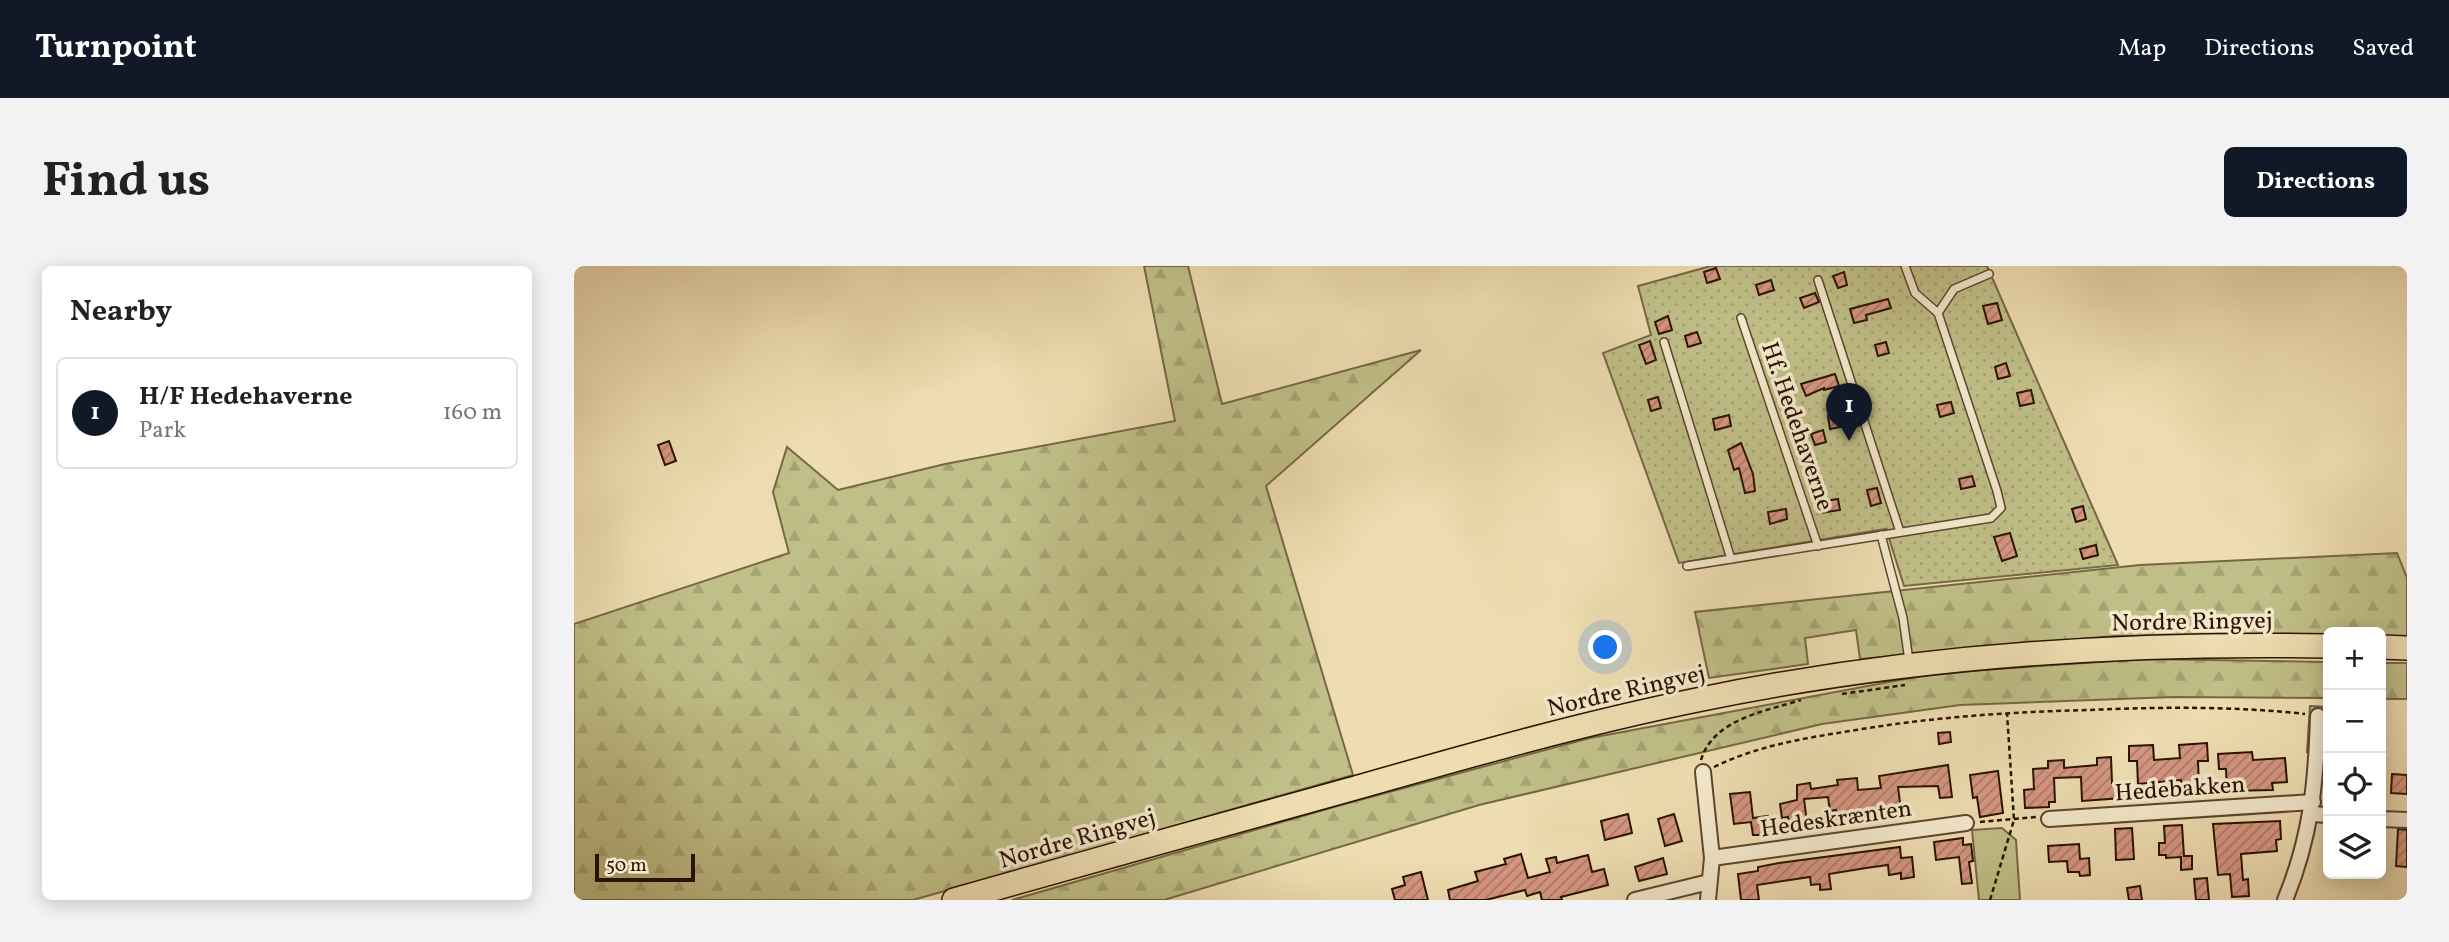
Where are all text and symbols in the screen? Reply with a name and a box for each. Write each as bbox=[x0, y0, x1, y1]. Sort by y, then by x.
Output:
text: Turnpoint bbox=[35, 26, 197, 72]
text: Map bbox=[2118, 32, 2166, 66]
text: Directions bbox=[2204, 32, 2314, 66]
text: Saved bbox=[2352, 32, 2414, 66]
button: Directions bbox=[2224, 147, 2407, 217]
text: Find us bbox=[42, 148, 210, 217]
text: Nearby bbox=[70, 291, 172, 333]
street label: Hf. Hedehaverne bbox=[1751, 338, 1841, 515]
text: H/F Hedehaverne bbox=[139, 379, 353, 415]
pin: 1 bbox=[1826, 383, 1872, 441]
text: 1 bbox=[90, 397, 100, 429]
text: 160 m bbox=[443, 397, 502, 429]
text: Park bbox=[139, 415, 186, 447]
street label: Nordre Ringvej bbox=[2111, 605, 2273, 641]
map controls bbox=[2323, 627, 2386, 879]
button: + bbox=[2323, 627, 2386, 690]
your location bbox=[1588, 630, 1622, 664]
street label: Nordre Ringvej bbox=[1544, 657, 1709, 727]
button: − bbox=[2323, 690, 2386, 753]
button: locate bbox=[2323, 753, 2386, 816]
street label: Hedebakken bbox=[2114, 768, 2247, 812]
street label: Hedeskrænten bbox=[1758, 793, 1914, 847]
street label: Nordre Ringvej bbox=[995, 801, 1160, 878]
button: layers bbox=[2323, 816, 2386, 879]
scale bar bbox=[595, 851, 695, 883]
text: 50 m bbox=[606, 853, 647, 879]

